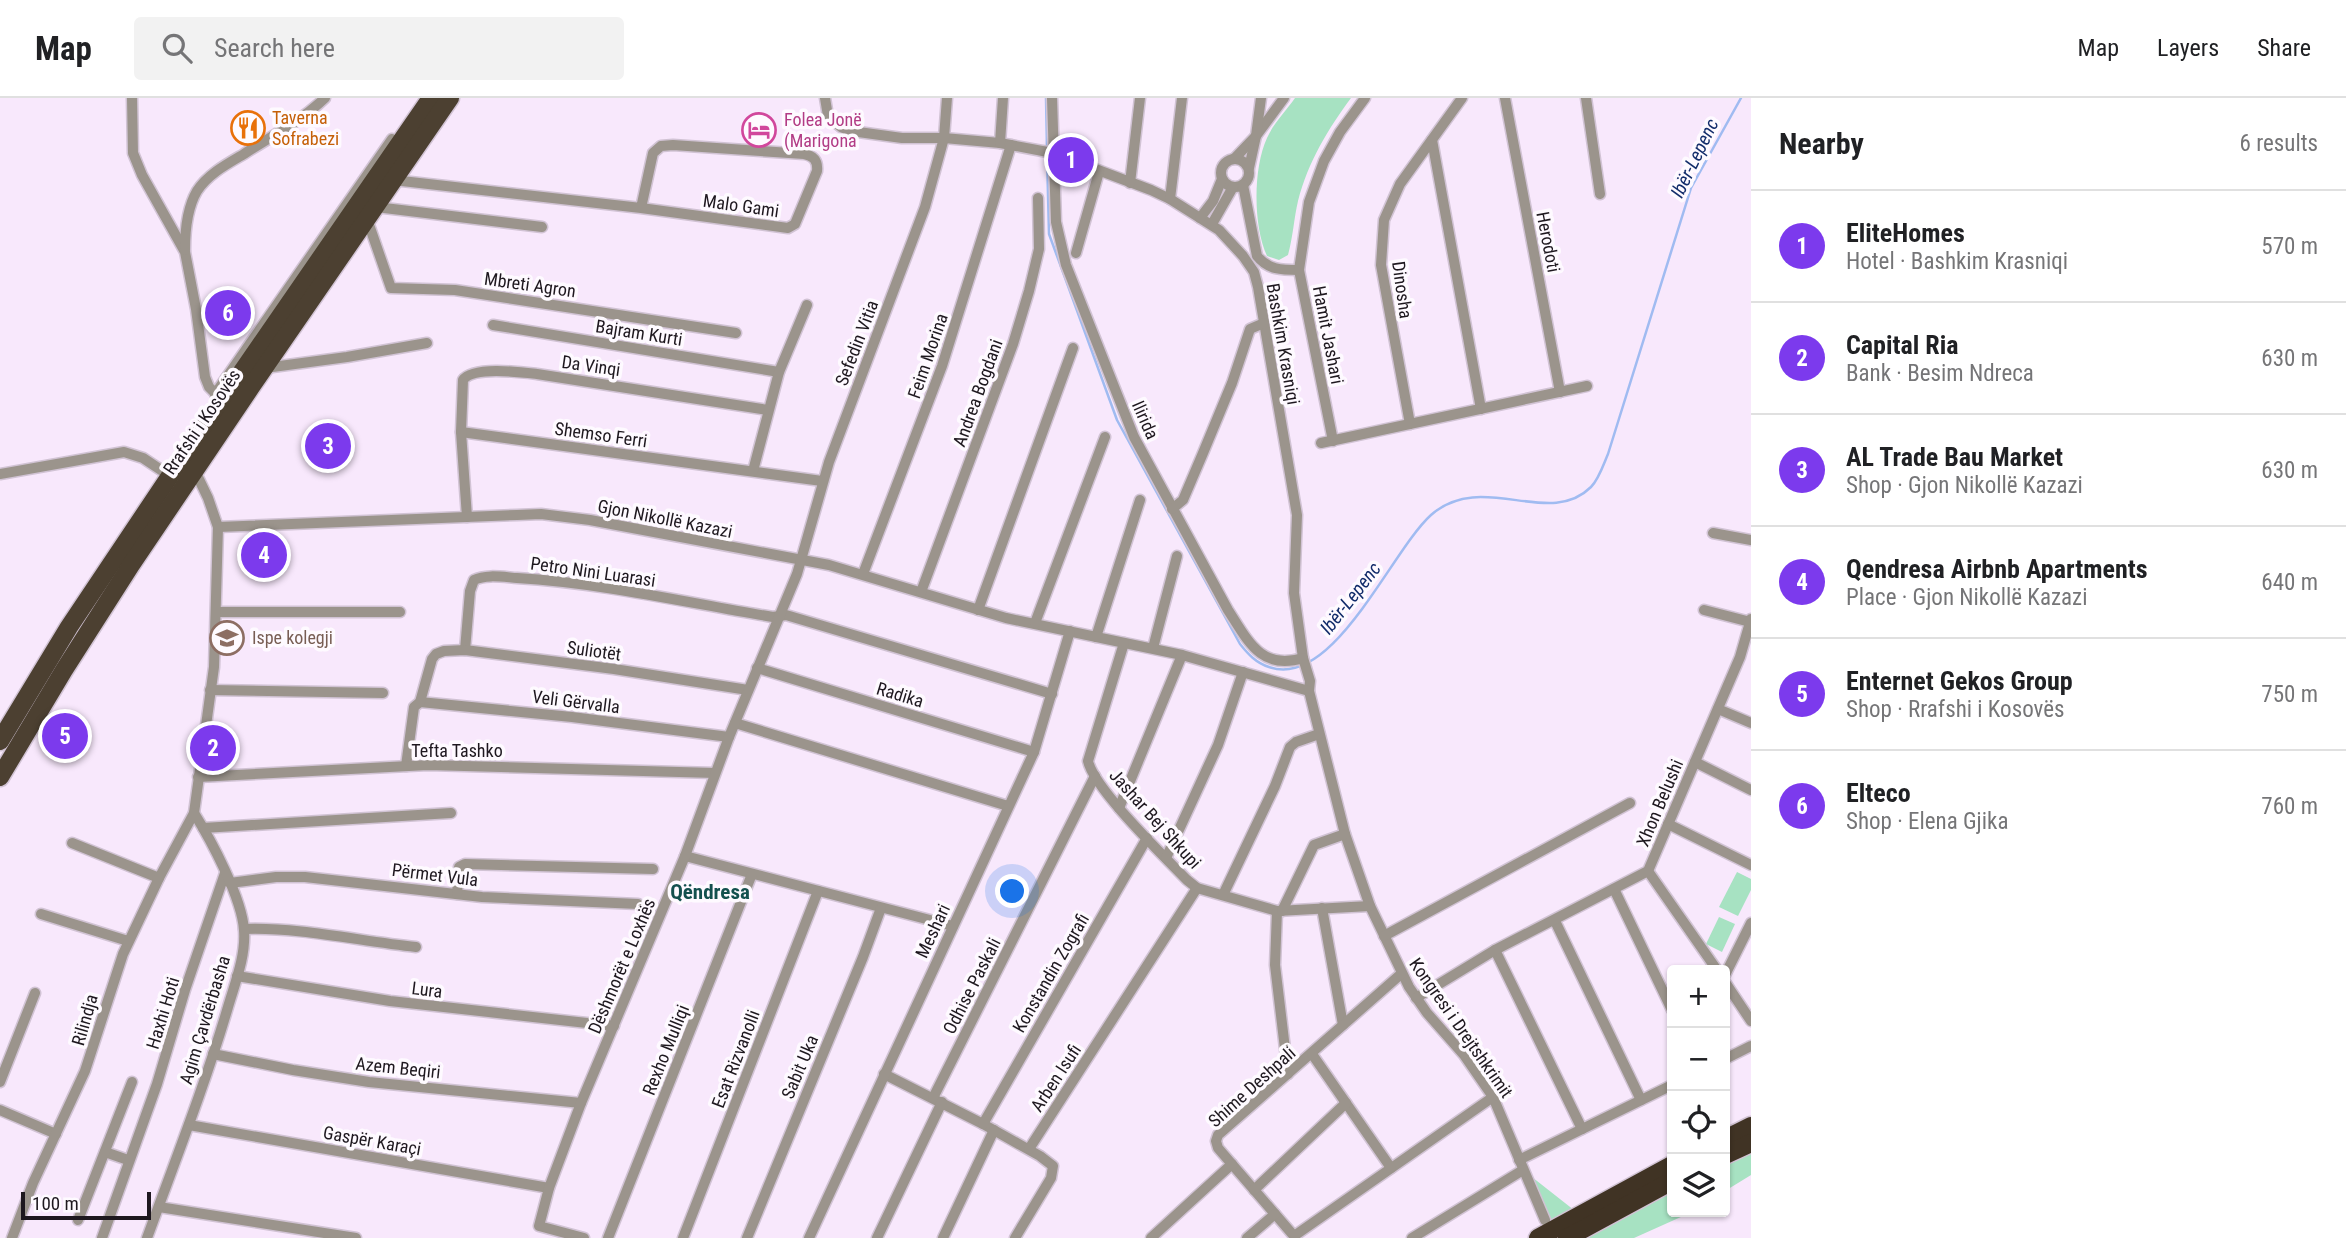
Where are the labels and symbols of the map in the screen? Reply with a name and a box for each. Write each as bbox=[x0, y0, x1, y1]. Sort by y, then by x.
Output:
place label: Taverna Sofrabezi bbox=[272, 107, 339, 149]
restaurant icon: Taverna Sofrabezi bbox=[229, 109, 267, 147]
place label: Folea Jonë (Marigona bbox=[784, 109, 862, 152]
hotel icon: Folea Jonë (Marigona bbox=[740, 111, 778, 149]
water label: Ibër-Lepenc bbox=[1665, 115, 1724, 202]
pin: 1 bbox=[1048, 134, 1094, 186]
street label: Malo Gami bbox=[702, 190, 780, 221]
street label: Herodoti bbox=[1532, 210, 1565, 274]
street label: Dinosha bbox=[1388, 260, 1417, 320]
street label: Mbreti Agron bbox=[483, 268, 577, 301]
street label: Bashkim Krasniqi bbox=[1262, 282, 1305, 406]
street label: Hamit Jashari bbox=[1309, 284, 1348, 386]
pin: 6 bbox=[205, 287, 251, 339]
street label: Sefedin Vitia bbox=[831, 297, 882, 389]
street label: Feim Morina bbox=[903, 311, 952, 401]
street label: Bajram Kurti bbox=[594, 315, 684, 350]
street label: Andrea Bogdani bbox=[948, 336, 1007, 449]
street label: Da Vinqi bbox=[560, 351, 622, 380]
street label: Rrafshi i Kosovës bbox=[159, 365, 245, 478]
street label: Ilirida bbox=[1128, 397, 1163, 442]
street label: Shemso Ferri bbox=[553, 418, 649, 451]
pin: 3 bbox=[305, 420, 351, 472]
street label: Gjon Nikollë Kazazi bbox=[596, 495, 734, 542]
pin: 4 bbox=[241, 529, 287, 581]
street label: Petro Nini Luarasi bbox=[529, 552, 657, 591]
water label: Ibër-Lepenc bbox=[1315, 557, 1386, 639]
school or university icon: Ispe kolegji bbox=[208, 619, 246, 657]
place label: Ispe kolegji bbox=[252, 627, 333, 648]
street label: Suliotët bbox=[566, 636, 622, 665]
street label: Radika bbox=[874, 677, 926, 712]
street label: Veli Gërvalla bbox=[531, 686, 621, 717]
pin: 5 bbox=[42, 710, 88, 762]
pin: 2 bbox=[190, 722, 236, 774]
street label: Tefta Tashko bbox=[411, 740, 503, 761]
street label: Xhon Belushi bbox=[1632, 756, 1687, 850]
street label: Jashar Bej Shkupi bbox=[1105, 765, 1206, 873]
street label: Përmet Vula bbox=[391, 859, 479, 890]
your location bbox=[995, 874, 1029, 908]
district label: Qëndresa bbox=[670, 880, 750, 904]
street label: Dëshmorët e Loxhës bbox=[584, 895, 659, 1036]
street label: Meshari bbox=[911, 900, 954, 961]
street label: Konstandin Zografi bbox=[1008, 910, 1093, 1036]
street label: Odhise Paskali bbox=[938, 934, 1005, 1037]
street label: Agim Çavdërbasha bbox=[175, 953, 234, 1087]
street label: Kongresi i Drejtshkrimit bbox=[1405, 954, 1518, 1102]
street label: Haxhi Hoti bbox=[142, 974, 183, 1051]
street label: Lura bbox=[411, 977, 444, 1002]
street label: Rilindja bbox=[67, 992, 102, 1048]
street label: Rexho Mulliqi bbox=[638, 1002, 693, 1098]
street label: Esat Rizvanolli bbox=[707, 1007, 764, 1111]
street label: Sabit Uka bbox=[777, 1032, 822, 1102]
street label: Arben Isufi bbox=[1026, 1040, 1085, 1115]
street label: Shime Deshpali bbox=[1204, 1042, 1299, 1131]
street label: Azem Beqiri bbox=[354, 1053, 442, 1082]
street label: Gaspër Karaçi bbox=[321, 1122, 423, 1159]
scale bar bbox=[21, 1189, 150, 1221]

